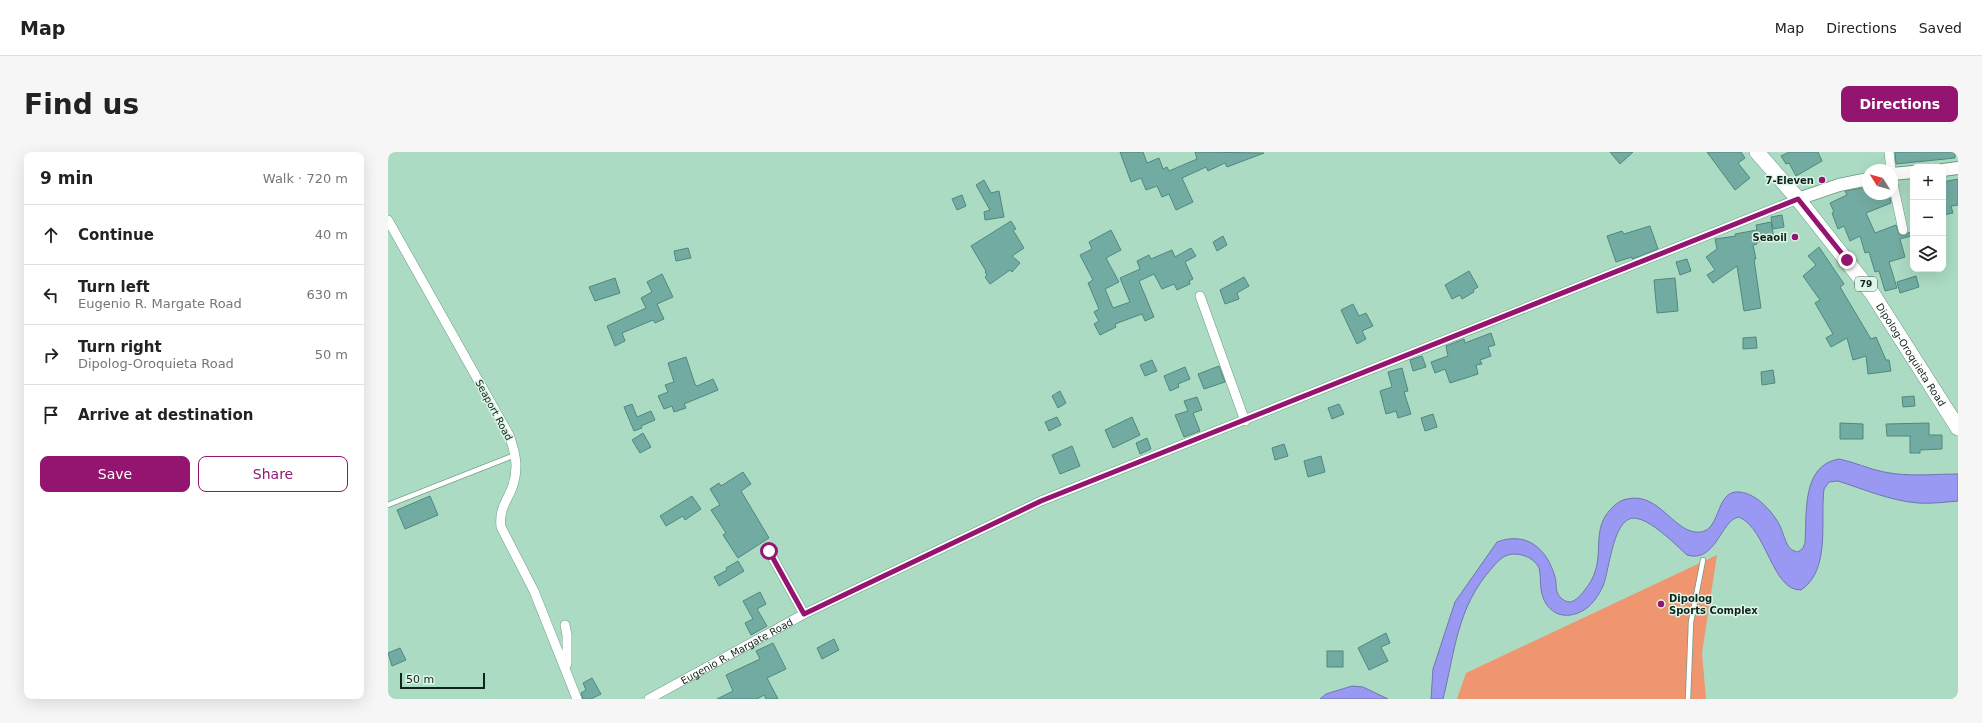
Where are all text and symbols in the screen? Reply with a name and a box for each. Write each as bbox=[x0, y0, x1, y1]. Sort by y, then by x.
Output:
text: Map bbox=[20, 17, 65, 39]
text: Map bbox=[1775, 20, 1804, 36]
text: Directions bbox=[1826, 20, 1897, 36]
text: Saved bbox=[1919, 20, 1962, 36]
button: Directions bbox=[1841, 86, 1958, 122]
text: Find us bbox=[24, 88, 139, 121]
north arrow bbox=[1862, 164, 1898, 200]
map controls bbox=[1910, 164, 1946, 272]
button: + bbox=[1910, 164, 1946, 200]
text: 9 min bbox=[40, 168, 93, 188]
text: Walk · 720 m bbox=[263, 171, 348, 186]
place label: 7-Eleven bbox=[1765, 175, 1814, 186]
marker: 7-Eleven bbox=[1817, 175, 1827, 185]
button: − bbox=[1910, 200, 1946, 236]
icon: ahead bbox=[40, 224, 62, 246]
text: Continue bbox=[78, 226, 154, 244]
text: 40 m bbox=[315, 227, 348, 242]
place label: Seaoil bbox=[1753, 232, 1787, 243]
marker: Seaoil bbox=[1790, 232, 1800, 242]
button: layers bbox=[1910, 236, 1946, 272]
route end bbox=[1838, 251, 1856, 269]
road number: 79 bbox=[1855, 277, 1877, 291]
text: Turn left bbox=[78, 278, 150, 296]
icon: left bbox=[40, 284, 62, 306]
text: 630 m bbox=[306, 287, 348, 302]
text: Eugenio R. Margate Road bbox=[78, 296, 242, 311]
street label: Dipolog-Oroquieta Road bbox=[1874, 301, 1948, 408]
text: Turn right bbox=[78, 338, 162, 356]
icon: right bbox=[40, 344, 62, 366]
text: 50 m bbox=[315, 347, 348, 362]
text: Dipolog-Oroquieta Road bbox=[78, 356, 234, 371]
street label: Seaport Road bbox=[473, 378, 515, 442]
icon: arrive bbox=[40, 404, 62, 426]
text: Arrive at destination bbox=[78, 406, 253, 424]
button: Save bbox=[40, 456, 190, 492]
button: Share bbox=[198, 456, 348, 492]
route start bbox=[760, 542, 778, 560]
place label: Dipolog Sports Complex bbox=[1669, 593, 1758, 616]
marker: Dipolog Sports Complex bbox=[1656, 599, 1666, 609]
street label: Eugenio R. Margate Road bbox=[679, 616, 795, 686]
scale bar bbox=[400, 671, 485, 690]
text: 50 m bbox=[406, 673, 434, 686]

